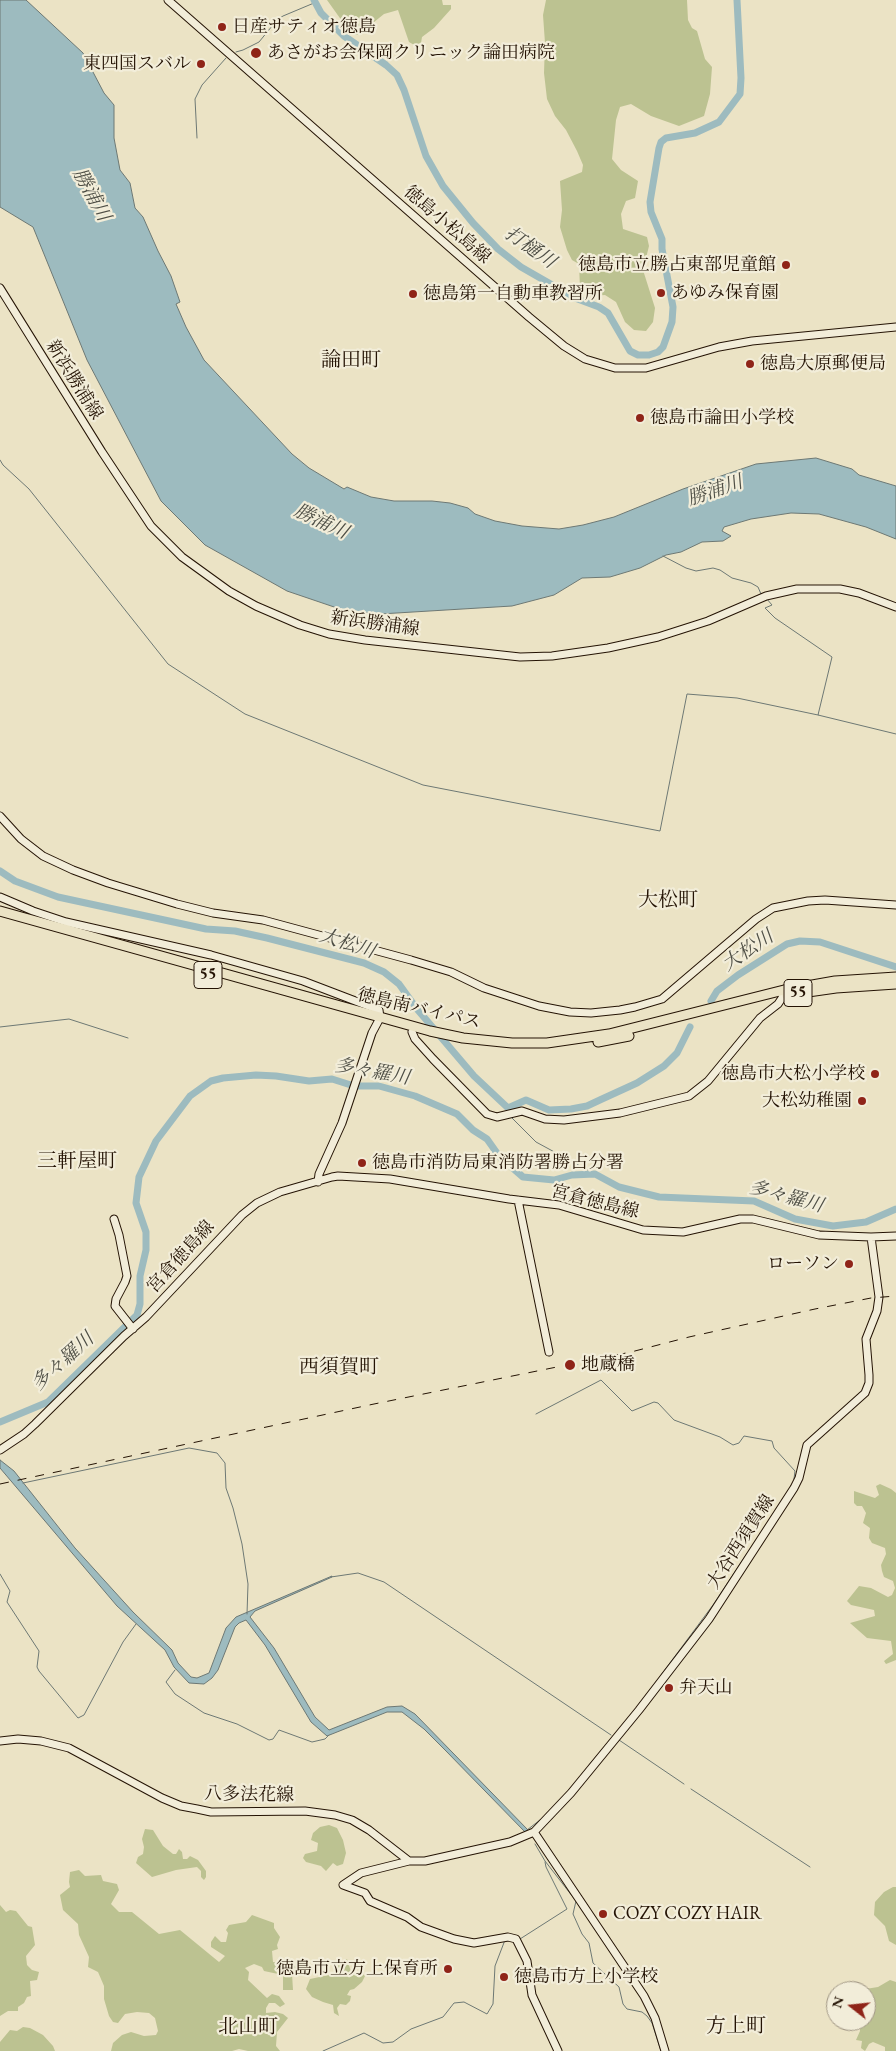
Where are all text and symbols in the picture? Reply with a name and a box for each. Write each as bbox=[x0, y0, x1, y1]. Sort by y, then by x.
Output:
place label: 日産サティオ徳島 bbox=[232, 16, 376, 38]
marker: 日産サティオ徳島 bbox=[216, 21, 228, 33]
place label: あさがお会保岡クリニック論田病院 bbox=[267, 42, 555, 64]
marker: あさがお会保岡クリニック論田病院 bbox=[249, 46, 263, 60]
place label: 東四国スバル bbox=[83, 53, 191, 75]
marker: 東四国スバル bbox=[195, 58, 207, 70]
water label: 勝浦川 bbox=[67, 165, 115, 225]
street label: 徳島小松島線 bbox=[399, 181, 495, 269]
water label: 打樋川 bbox=[500, 222, 560, 274]
place label: 徳島市立勝占東部児童館 bbox=[578, 254, 776, 276]
marker: 徳島市立勝占東部児童館 bbox=[780, 259, 792, 271]
place label: あゆみ保育園 bbox=[671, 282, 779, 304]
place label: 徳島第一自動車教習所 bbox=[423, 283, 603, 305]
marker: あゆみ保育園 bbox=[655, 287, 667, 299]
marker: 徳島第一自動車教習所 bbox=[407, 288, 419, 300]
street label: 新浜勝浦線 bbox=[41, 336, 107, 424]
district label: 論田町 bbox=[321, 349, 381, 373]
place label: 徳島大原郵便局 bbox=[760, 353, 886, 375]
marker: 徳島大原郵便局 bbox=[744, 358, 756, 370]
place label: 徳島市論田小学校 bbox=[650, 407, 794, 429]
marker: 徳島市論田小学校 bbox=[634, 412, 646, 424]
water label: 勝浦川 bbox=[684, 471, 746, 511]
water label: 勝浦川 bbox=[290, 500, 352, 544]
street label: 新浜勝浦線 bbox=[329, 607, 421, 641]
district label: 大松町 bbox=[638, 889, 698, 913]
water label: 大松川 bbox=[316, 924, 378, 964]
water label: 大松川 bbox=[718, 926, 778, 976]
road number: 55 bbox=[194, 962, 222, 988]
road number: 55 bbox=[784, 980, 812, 1006]
street label: 徳島南バイパス bbox=[355, 984, 483, 1034]
water label: 多々羅川 bbox=[333, 1054, 411, 1090]
place label: 徳島市大松小学校 bbox=[721, 1063, 865, 1085]
marker: 徳島市大松小学校 bbox=[869, 1068, 881, 1080]
place label: 大松幼稚園 bbox=[762, 1090, 852, 1112]
marker: 大松幼稚園 bbox=[856, 1095, 868, 1107]
district label: 三軒屋町 bbox=[37, 1150, 117, 1174]
place label: 徳島市消防局東消防署勝占分署 bbox=[372, 1152, 624, 1174]
marker: 徳島市消防局東消防署勝占分署 bbox=[356, 1157, 368, 1169]
water label: 多々羅川 bbox=[746, 1176, 826, 1218]
street label: 宮倉徳島線 bbox=[549, 1181, 641, 1223]
street label: 宮倉徳島線 bbox=[143, 1216, 219, 1298]
place label: ローソン bbox=[767, 1253, 839, 1275]
marker: ローソン bbox=[843, 1258, 855, 1270]
water label: 多々羅川 bbox=[27, 1328, 99, 1396]
place label: 地蔵橋 bbox=[581, 1354, 635, 1376]
district label: 西須賀町 bbox=[299, 1356, 379, 1380]
marker: 地蔵橋 bbox=[563, 1358, 577, 1372]
street label: 大谷西須賀線 bbox=[703, 1491, 779, 1593]
place label: 弁天山 bbox=[679, 1677, 733, 1699]
marker: 弁天山 bbox=[663, 1682, 675, 1694]
street label: 八多法花線 bbox=[204, 1783, 294, 1807]
place label: COZY COZY HAIR bbox=[613, 1903, 762, 1925]
marker: COZY COZY HAIR bbox=[597, 1908, 609, 1920]
place label: 徳島市立方上保育所 bbox=[276, 1958, 438, 1980]
marker: 徳島市立方上保育所 bbox=[442, 1963, 454, 1975]
place label: 徳島市方上小学校 bbox=[514, 1966, 658, 1988]
marker: 徳島市方上小学校 bbox=[498, 1971, 510, 1983]
north arrow bbox=[826, 1981, 876, 2031]
text: N bbox=[827, 1994, 848, 2010]
district label: 方上町 bbox=[706, 2015, 766, 2039]
district label: 北山町 bbox=[218, 2016, 278, 2040]

